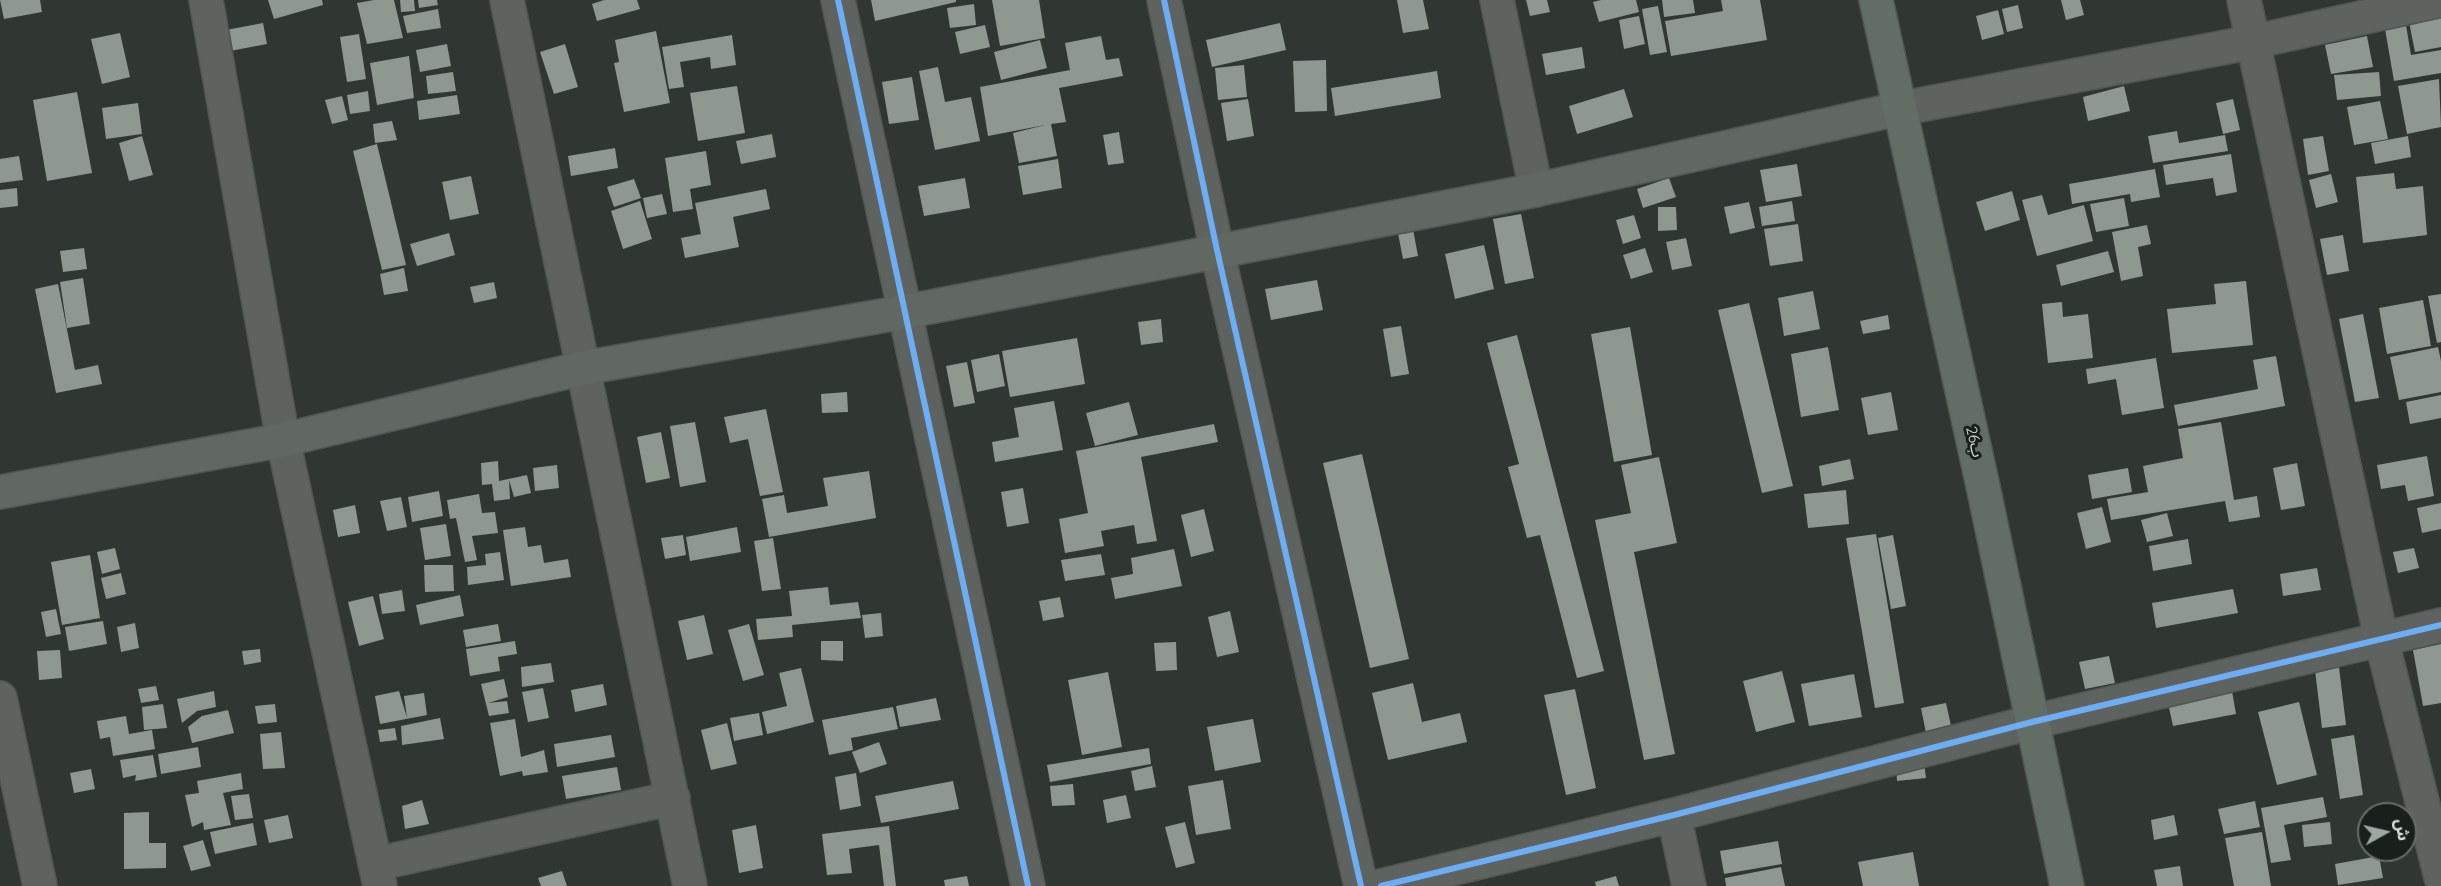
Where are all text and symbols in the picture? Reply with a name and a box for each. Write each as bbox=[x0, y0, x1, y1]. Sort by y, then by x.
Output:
street label: 26ب bbox=[1962, 425, 1986, 459]
north arrow bbox=[2357, 802, 2417, 862]
text: ش bbox=[2391, 818, 2414, 842]

